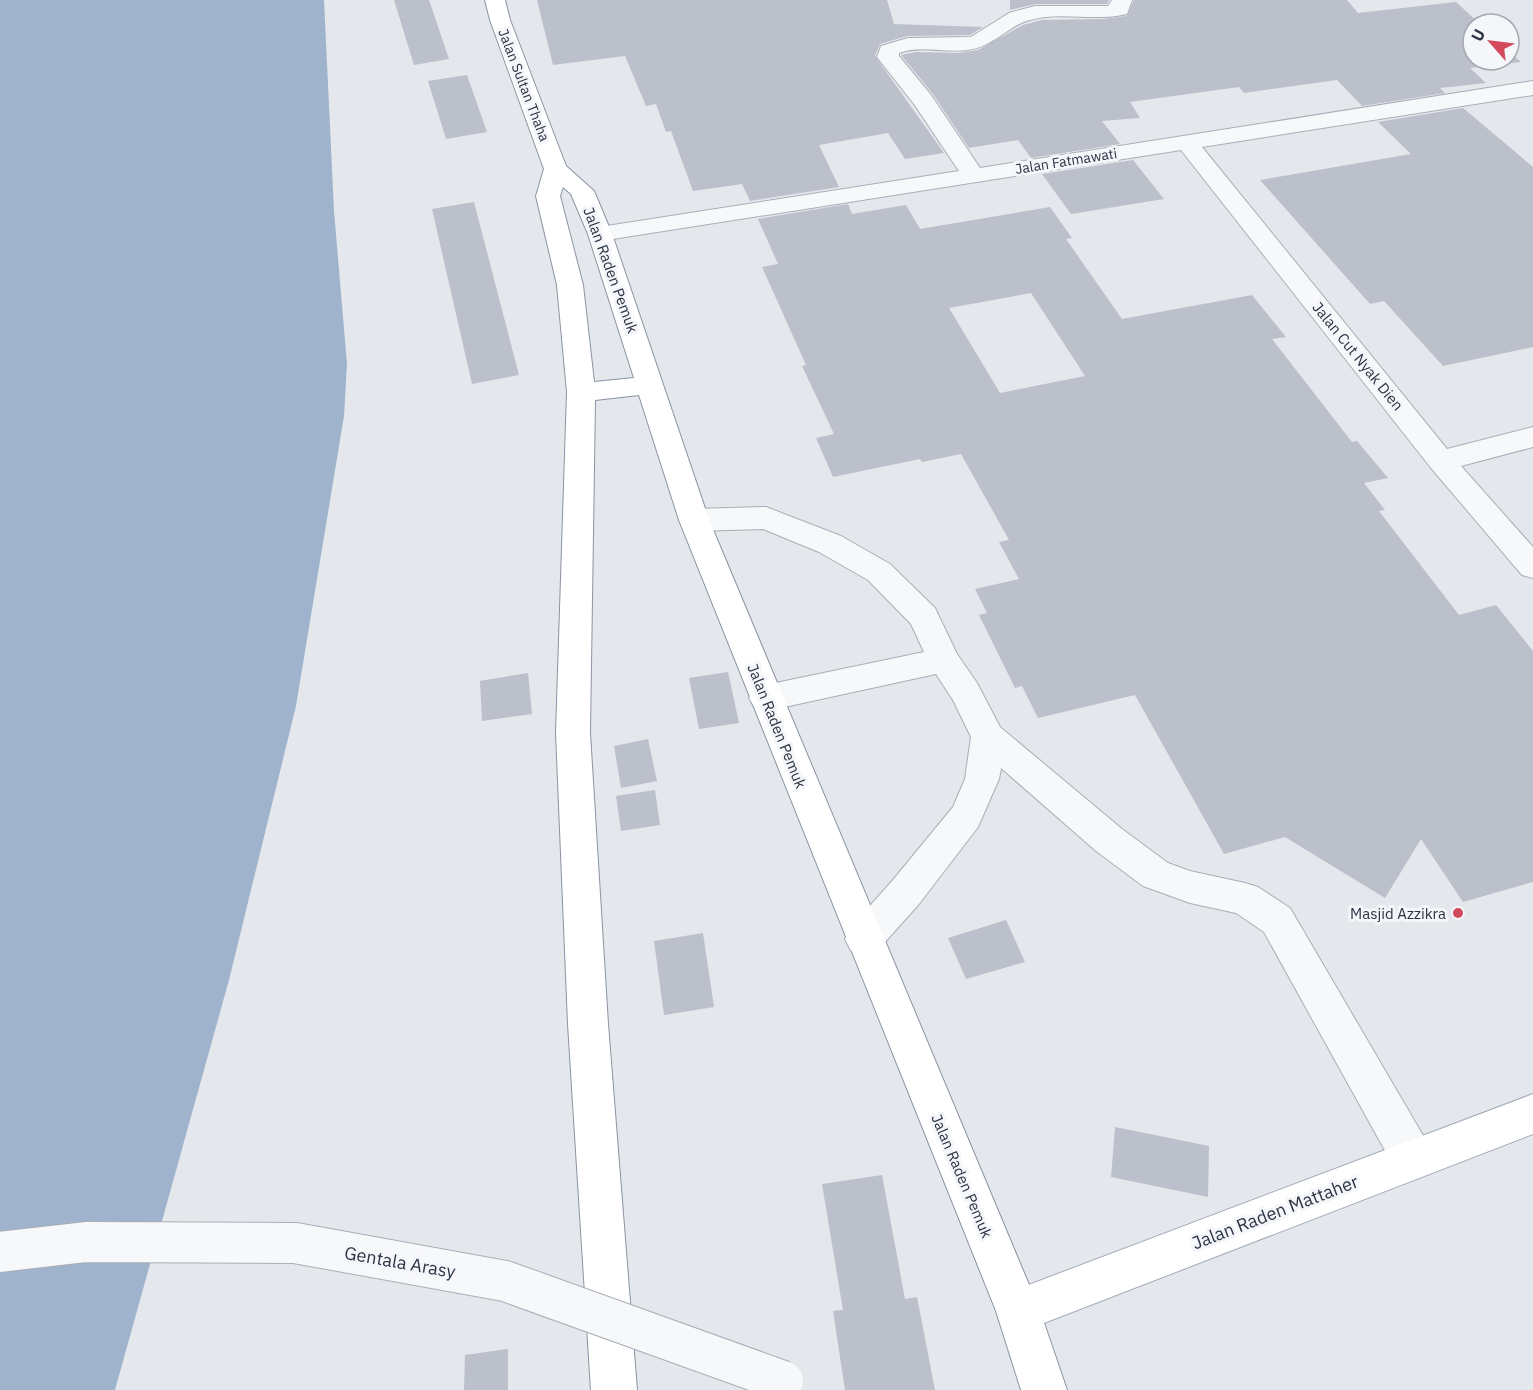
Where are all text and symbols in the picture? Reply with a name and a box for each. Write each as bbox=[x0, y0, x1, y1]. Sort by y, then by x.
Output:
north arrow bbox=[1461, 12, 1521, 72]
text: U bbox=[1466, 25, 1489, 45]
street label: Jalan Sultan Thaha bbox=[494, 26, 554, 144]
street label: Jalan Fatmawati bbox=[1014, 144, 1118, 178]
street label: Jalan Raden Pemuk bbox=[579, 204, 643, 336]
street label: Jalan Cut Nyak Dien bbox=[1308, 298, 1408, 414]
street label: Jalan Raden Pemuk bbox=[743, 661, 811, 791]
place label: Masjid Azzikra bbox=[1350, 904, 1446, 923]
marker: Masjid Azzikra bbox=[1451, 906, 1465, 920]
street label: Jalan Raden Pemuk bbox=[927, 1111, 997, 1241]
street label: Jalan Raden Mattaher bbox=[1188, 1169, 1362, 1254]
street label: Gentala Arasy bbox=[343, 1241, 457, 1283]

